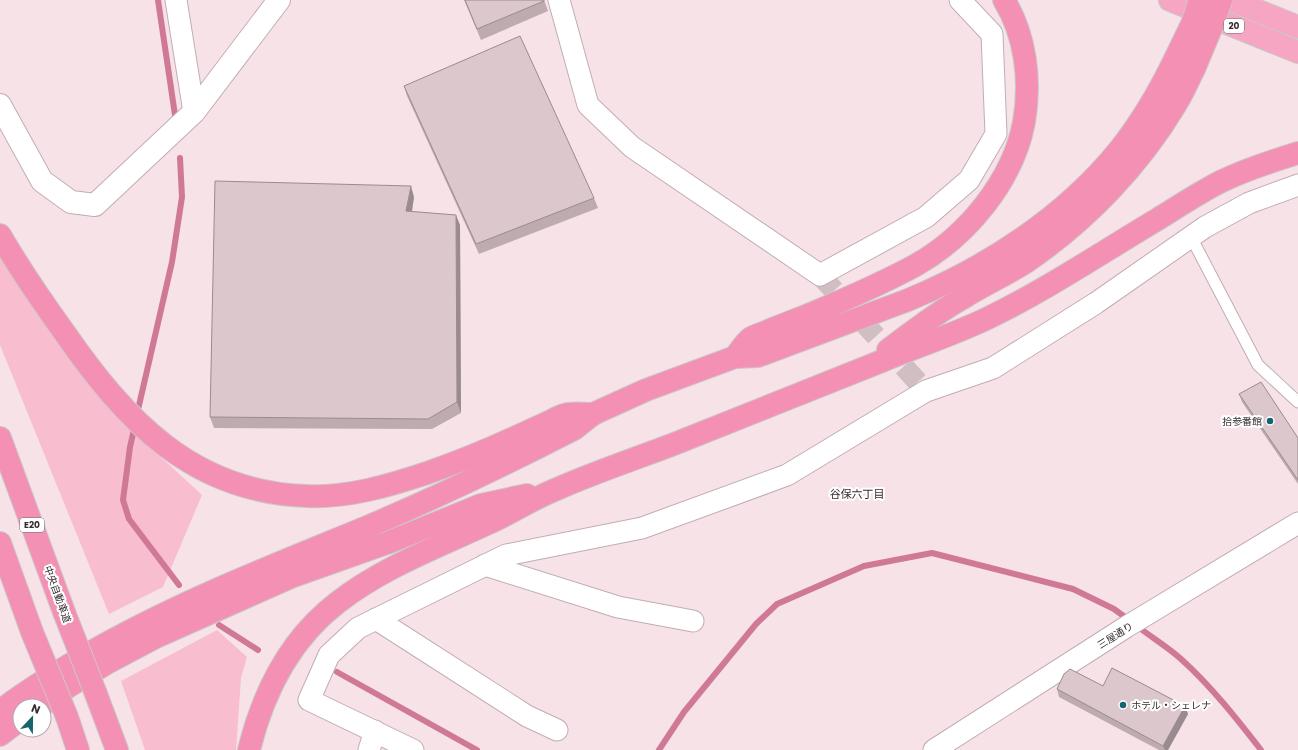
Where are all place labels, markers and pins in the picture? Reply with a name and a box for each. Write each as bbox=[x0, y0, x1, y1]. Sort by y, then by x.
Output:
place label: 拾参番館 bbox=[1222, 414, 1262, 429]
marker: 拾参番館 bbox=[1265, 416, 1275, 426]
place label: ホテル・シェレナ bbox=[1131, 698, 1211, 713]
marker: ホテル・シェレナ bbox=[1118, 700, 1128, 710]

